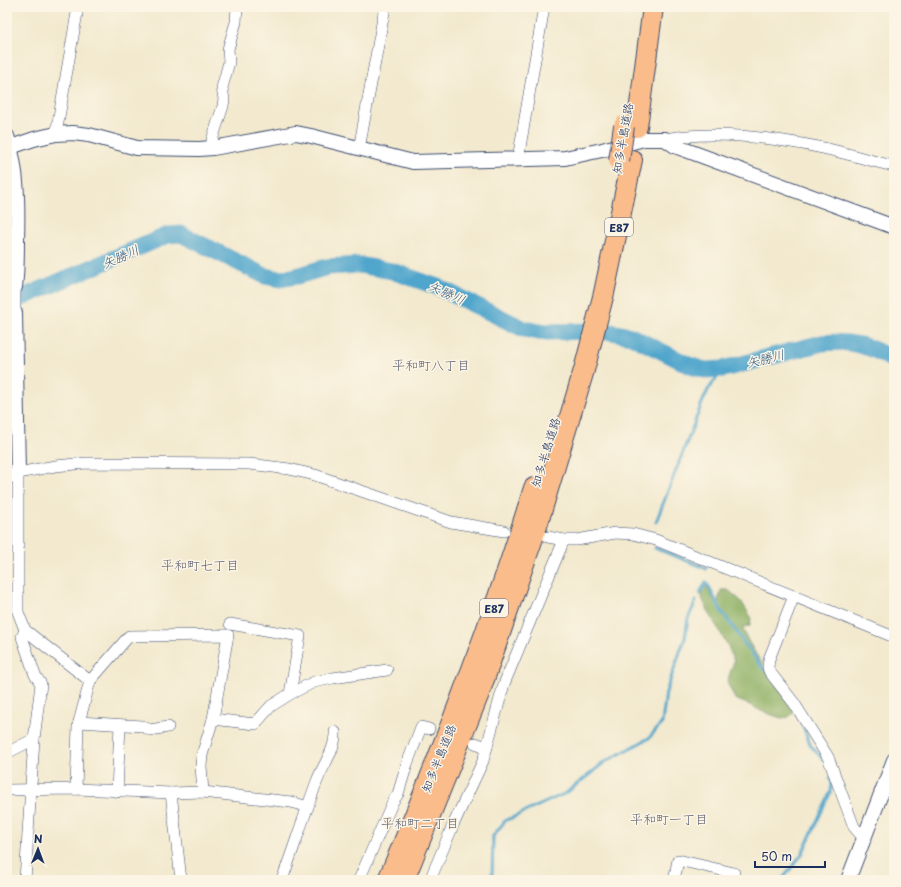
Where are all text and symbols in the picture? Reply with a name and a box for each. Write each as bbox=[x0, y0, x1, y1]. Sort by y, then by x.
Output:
street label: 知多半島道路 bbox=[607, 101, 637, 175]
road number: E87 bbox=[605, 218, 633, 236]
water label: 矢勝川 bbox=[98, 239, 142, 273]
water label: 矢勝川 bbox=[425, 275, 469, 309]
water label: 矢勝川 bbox=[744, 344, 786, 372]
district label: 平和町八丁目 bbox=[392, 355, 470, 374]
street label: 知多半島道路 bbox=[526, 415, 564, 489]
district label: 平和町七丁目 bbox=[161, 555, 239, 574]
road number: E87 bbox=[480, 599, 508, 617]
street label: 知多半島道路 bbox=[416, 721, 460, 795]
district label: 平和町一丁目 bbox=[630, 809, 708, 828]
district label: 平和町二丁目 bbox=[381, 813, 459, 832]
north arrow bbox=[18, 829, 58, 869]
text: N bbox=[34, 830, 43, 847]
scale bar bbox=[755, 843, 825, 869]
text: 50 m bbox=[761, 847, 792, 865]

